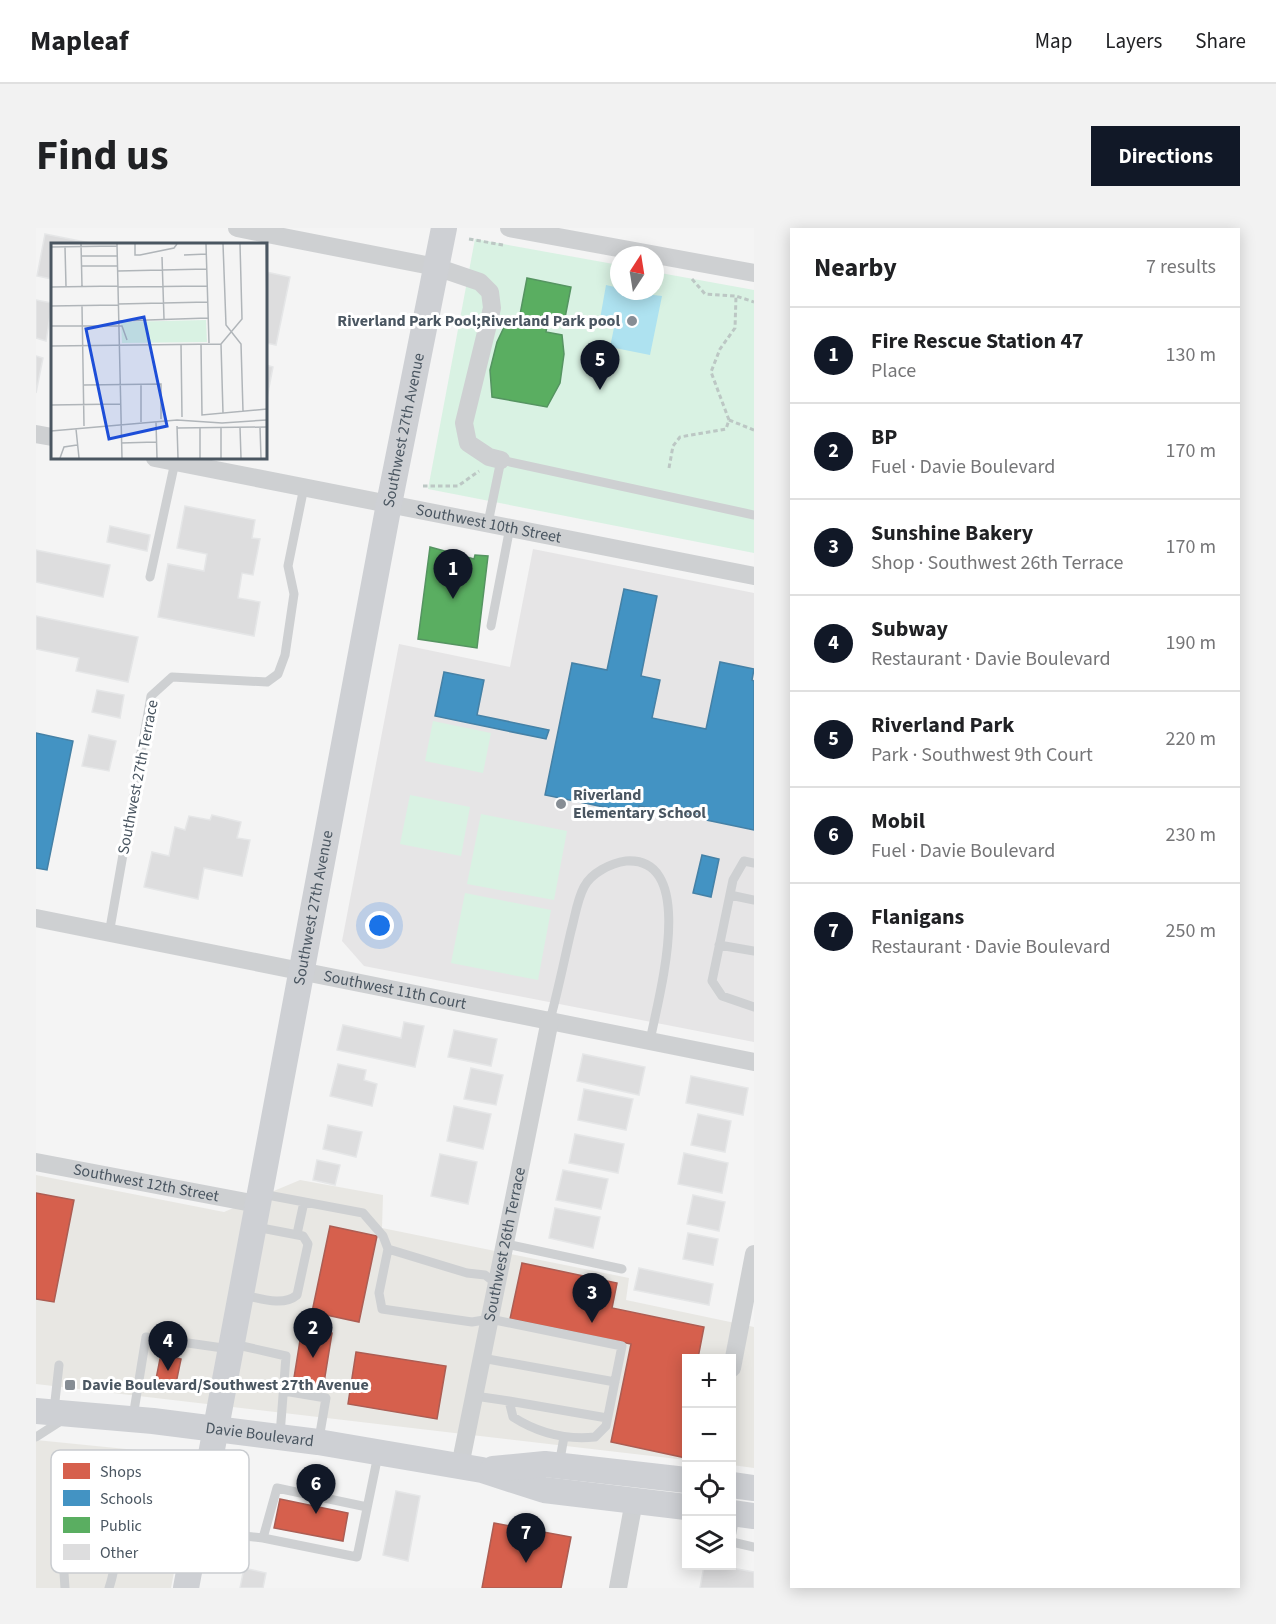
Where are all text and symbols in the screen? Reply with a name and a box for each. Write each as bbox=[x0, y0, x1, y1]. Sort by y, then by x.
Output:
text: Mapleaf bbox=[30, 21, 129, 61]
text: Map bbox=[1035, 26, 1072, 56]
text: Layers bbox=[1105, 26, 1162, 56]
text: Share bbox=[1195, 26, 1246, 56]
text: Find us bbox=[36, 126, 169, 186]
button: Directions bbox=[1091, 126, 1240, 186]
inset map bbox=[51, 243, 267, 459]
north arrow bbox=[610, 246, 664, 300]
text: Nearby bbox=[814, 249, 897, 286]
text: 7 results bbox=[1146, 253, 1216, 281]
place label: Riverland Park Pool;Riverland Park pool bbox=[337, 310, 620, 332]
marker: Riverland Park Pool;Riverland Park pool bbox=[625, 314, 639, 328]
text: Fire Rescue Station 47 bbox=[871, 325, 1084, 357]
pin: 5 bbox=[580, 340, 620, 390]
text: 1 bbox=[828, 341, 839, 369]
text: 130 m bbox=[1166, 341, 1216, 369]
street label: Southwest 27th Avenue bbox=[378, 351, 430, 509]
text: Place bbox=[871, 357, 916, 385]
text: BP bbox=[871, 421, 897, 453]
text: 2 bbox=[828, 437, 839, 465]
text: 170 m bbox=[1166, 437, 1216, 465]
text: Fuel · Davie Boulevard bbox=[871, 453, 1055, 481]
street label: Southwest 10th Street bbox=[414, 499, 564, 549]
text: Sunshine Bakery bbox=[871, 517, 1033, 549]
text: 3 bbox=[828, 533, 839, 561]
text: 170 m bbox=[1166, 533, 1216, 561]
text: Shop · Southwest 26th Terrace bbox=[871, 549, 1123, 577]
pin: 1 bbox=[434, 550, 472, 599]
text: Subway bbox=[871, 613, 948, 645]
text: 4 bbox=[828, 629, 839, 657]
text: 190 m bbox=[1166, 629, 1216, 657]
text: Restaurant · Davie Boulevard bbox=[871, 645, 1111, 673]
street label: Southwest 27th Terrace bbox=[112, 698, 164, 856]
text: Riverland Park bbox=[871, 709, 1014, 741]
text: 5 bbox=[828, 725, 839, 753]
text: 220 m bbox=[1166, 725, 1216, 753]
text: Park · Southwest 9th Court bbox=[871, 741, 1093, 769]
place label: Riverland Elementary School bbox=[573, 784, 706, 824]
marker: Riverland Elementary School bbox=[554, 797, 568, 811]
text: Mobil bbox=[871, 805, 925, 837]
text: 6 bbox=[828, 821, 839, 849]
text: 230 m bbox=[1166, 821, 1216, 849]
street label: Southwest 27th Avenue bbox=[288, 829, 339, 987]
text: Fuel · Davie Boulevard bbox=[871, 837, 1055, 865]
text: Flanigans bbox=[871, 901, 964, 933]
your location bbox=[365, 911, 394, 940]
text: 7 bbox=[828, 917, 839, 945]
text: 250 m bbox=[1166, 917, 1216, 945]
text: Restaurant · Davie Boulevard bbox=[871, 933, 1111, 961]
street label: Southwest 11th Court bbox=[321, 965, 469, 1015]
street label: Southwest 12th Street bbox=[71, 1158, 221, 1208]
street label: Southwest 26th Terrace bbox=[478, 1165, 531, 1324]
pin: 3 bbox=[572, 1274, 612, 1323]
pin: 2 bbox=[294, 1308, 332, 1358]
pin: 4 bbox=[148, 1322, 188, 1371]
map controls bbox=[682, 1354, 736, 1570]
button: + bbox=[682, 1354, 736, 1408]
place label: Davie Boulevard/Southwest 27th Avenue bbox=[82, 1374, 369, 1396]
marker: Davie Boulevard/Southwest 27th Avenue bbox=[63, 1378, 77, 1392]
button: − bbox=[682, 1408, 736, 1462]
street label: Davie Boulevard bbox=[204, 1417, 315, 1452]
legend bbox=[51, 1450, 249, 1573]
text: Shops bbox=[100, 1461, 142, 1483]
button: locate bbox=[682, 1462, 736, 1516]
pin: 6 bbox=[296, 1464, 336, 1514]
text: Schools bbox=[100, 1488, 153, 1510]
pin: 7 bbox=[506, 1514, 546, 1563]
text: Public bbox=[100, 1515, 142, 1537]
button: layers bbox=[682, 1516, 736, 1570]
text: Other bbox=[100, 1542, 139, 1564]

